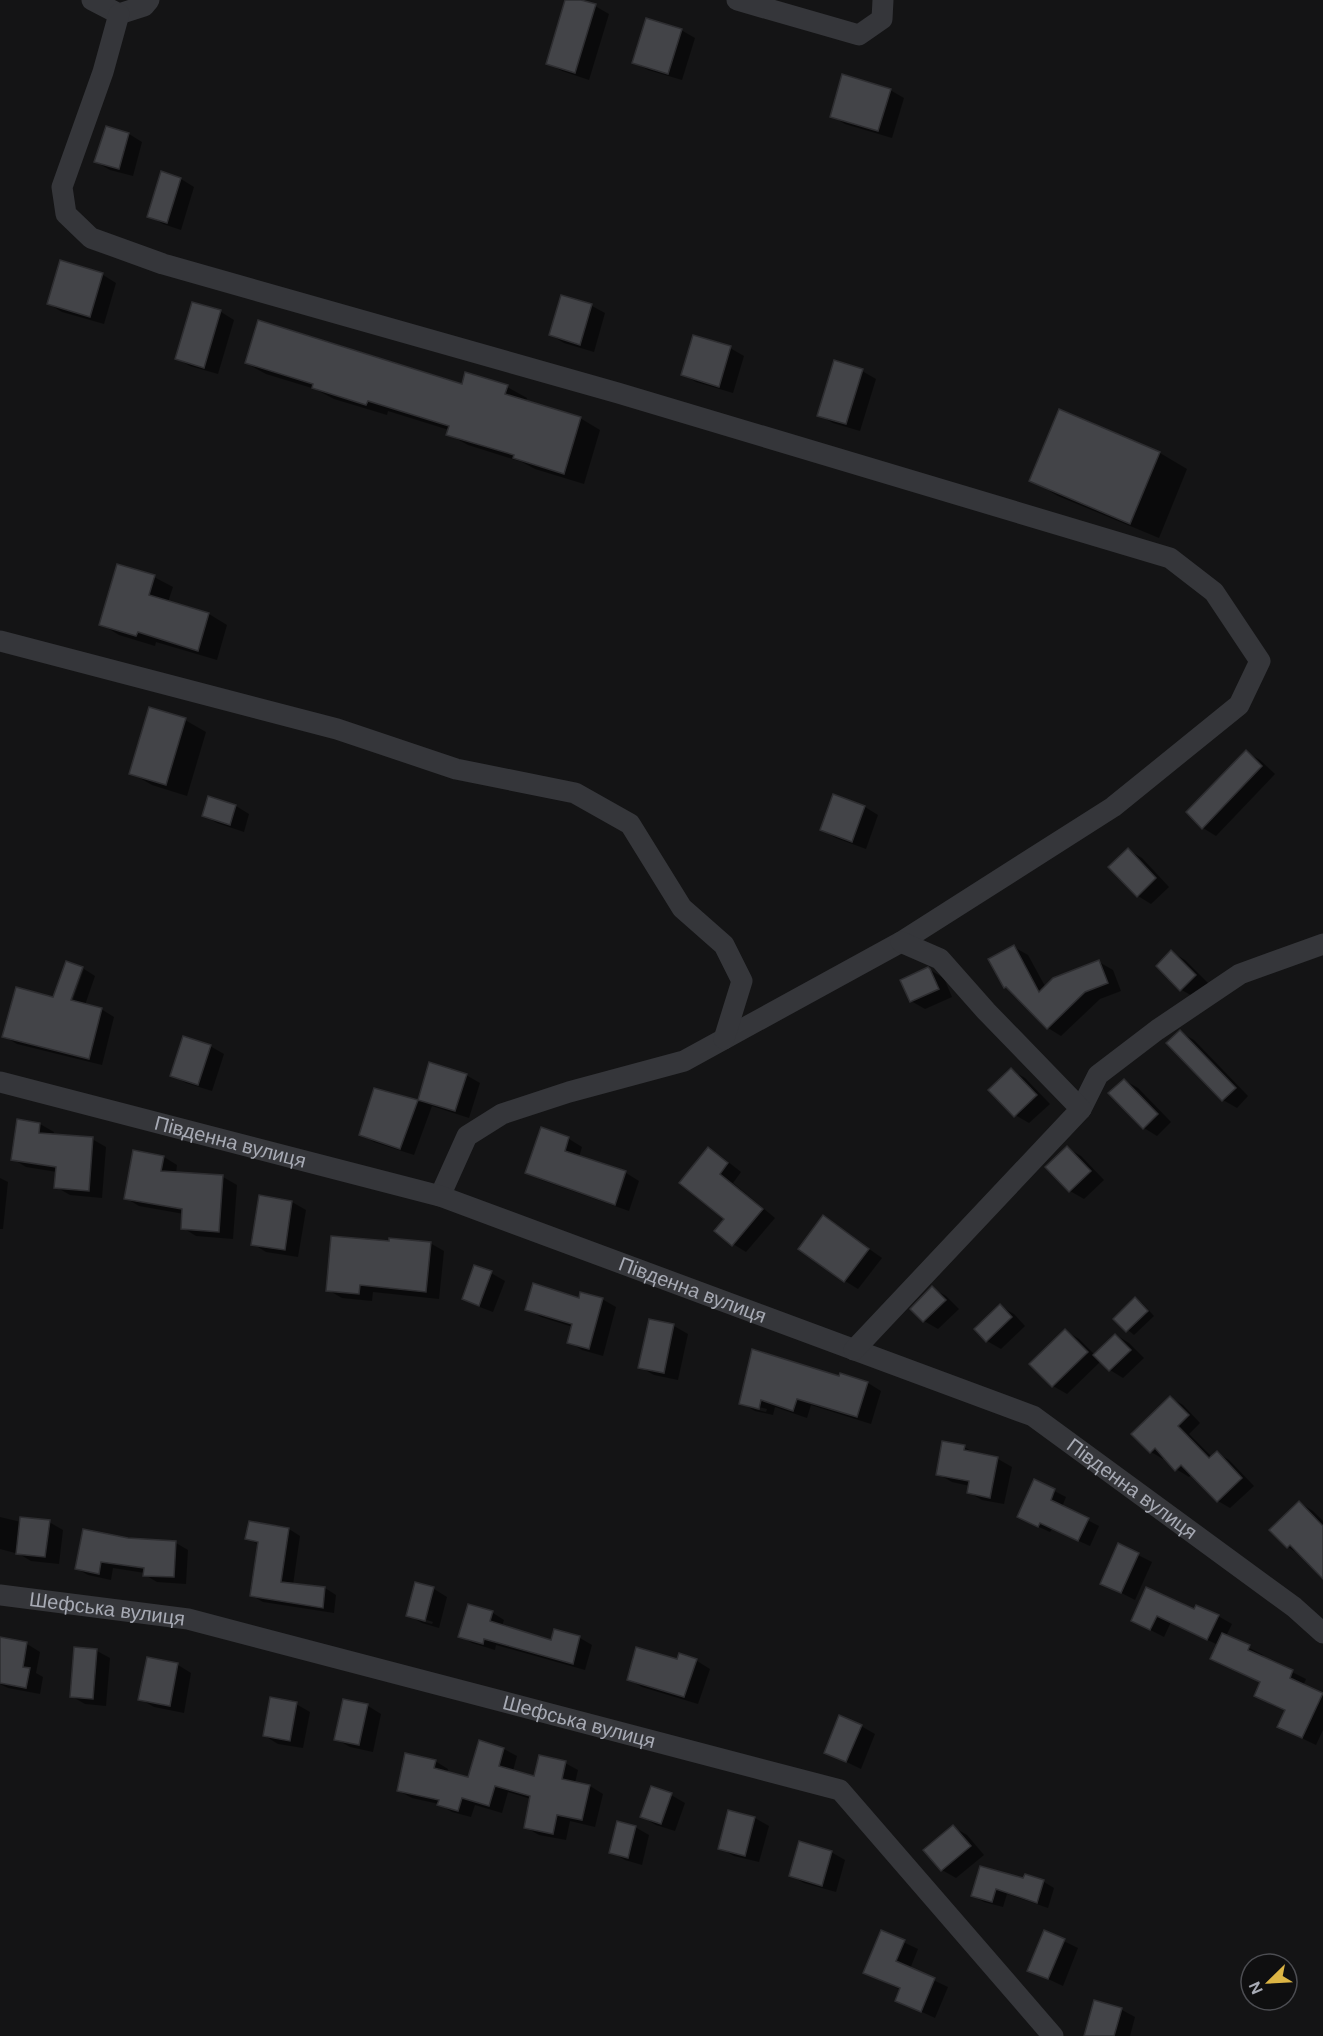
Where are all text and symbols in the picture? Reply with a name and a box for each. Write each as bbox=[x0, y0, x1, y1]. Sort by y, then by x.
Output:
street label: Південна вулиця bbox=[152, 1110, 309, 1174]
street label: Південна вулиця bbox=[615, 1251, 770, 1329]
street label: Південна вулиця bbox=[1062, 1432, 1203, 1545]
street label: Шефська вулиця bbox=[28, 1586, 187, 1632]
street label: Шефська вулиця bbox=[500, 1689, 658, 1754]
north arrow bbox=[1239, 1952, 1299, 2012]
text: N bbox=[1244, 1978, 1268, 1997]

